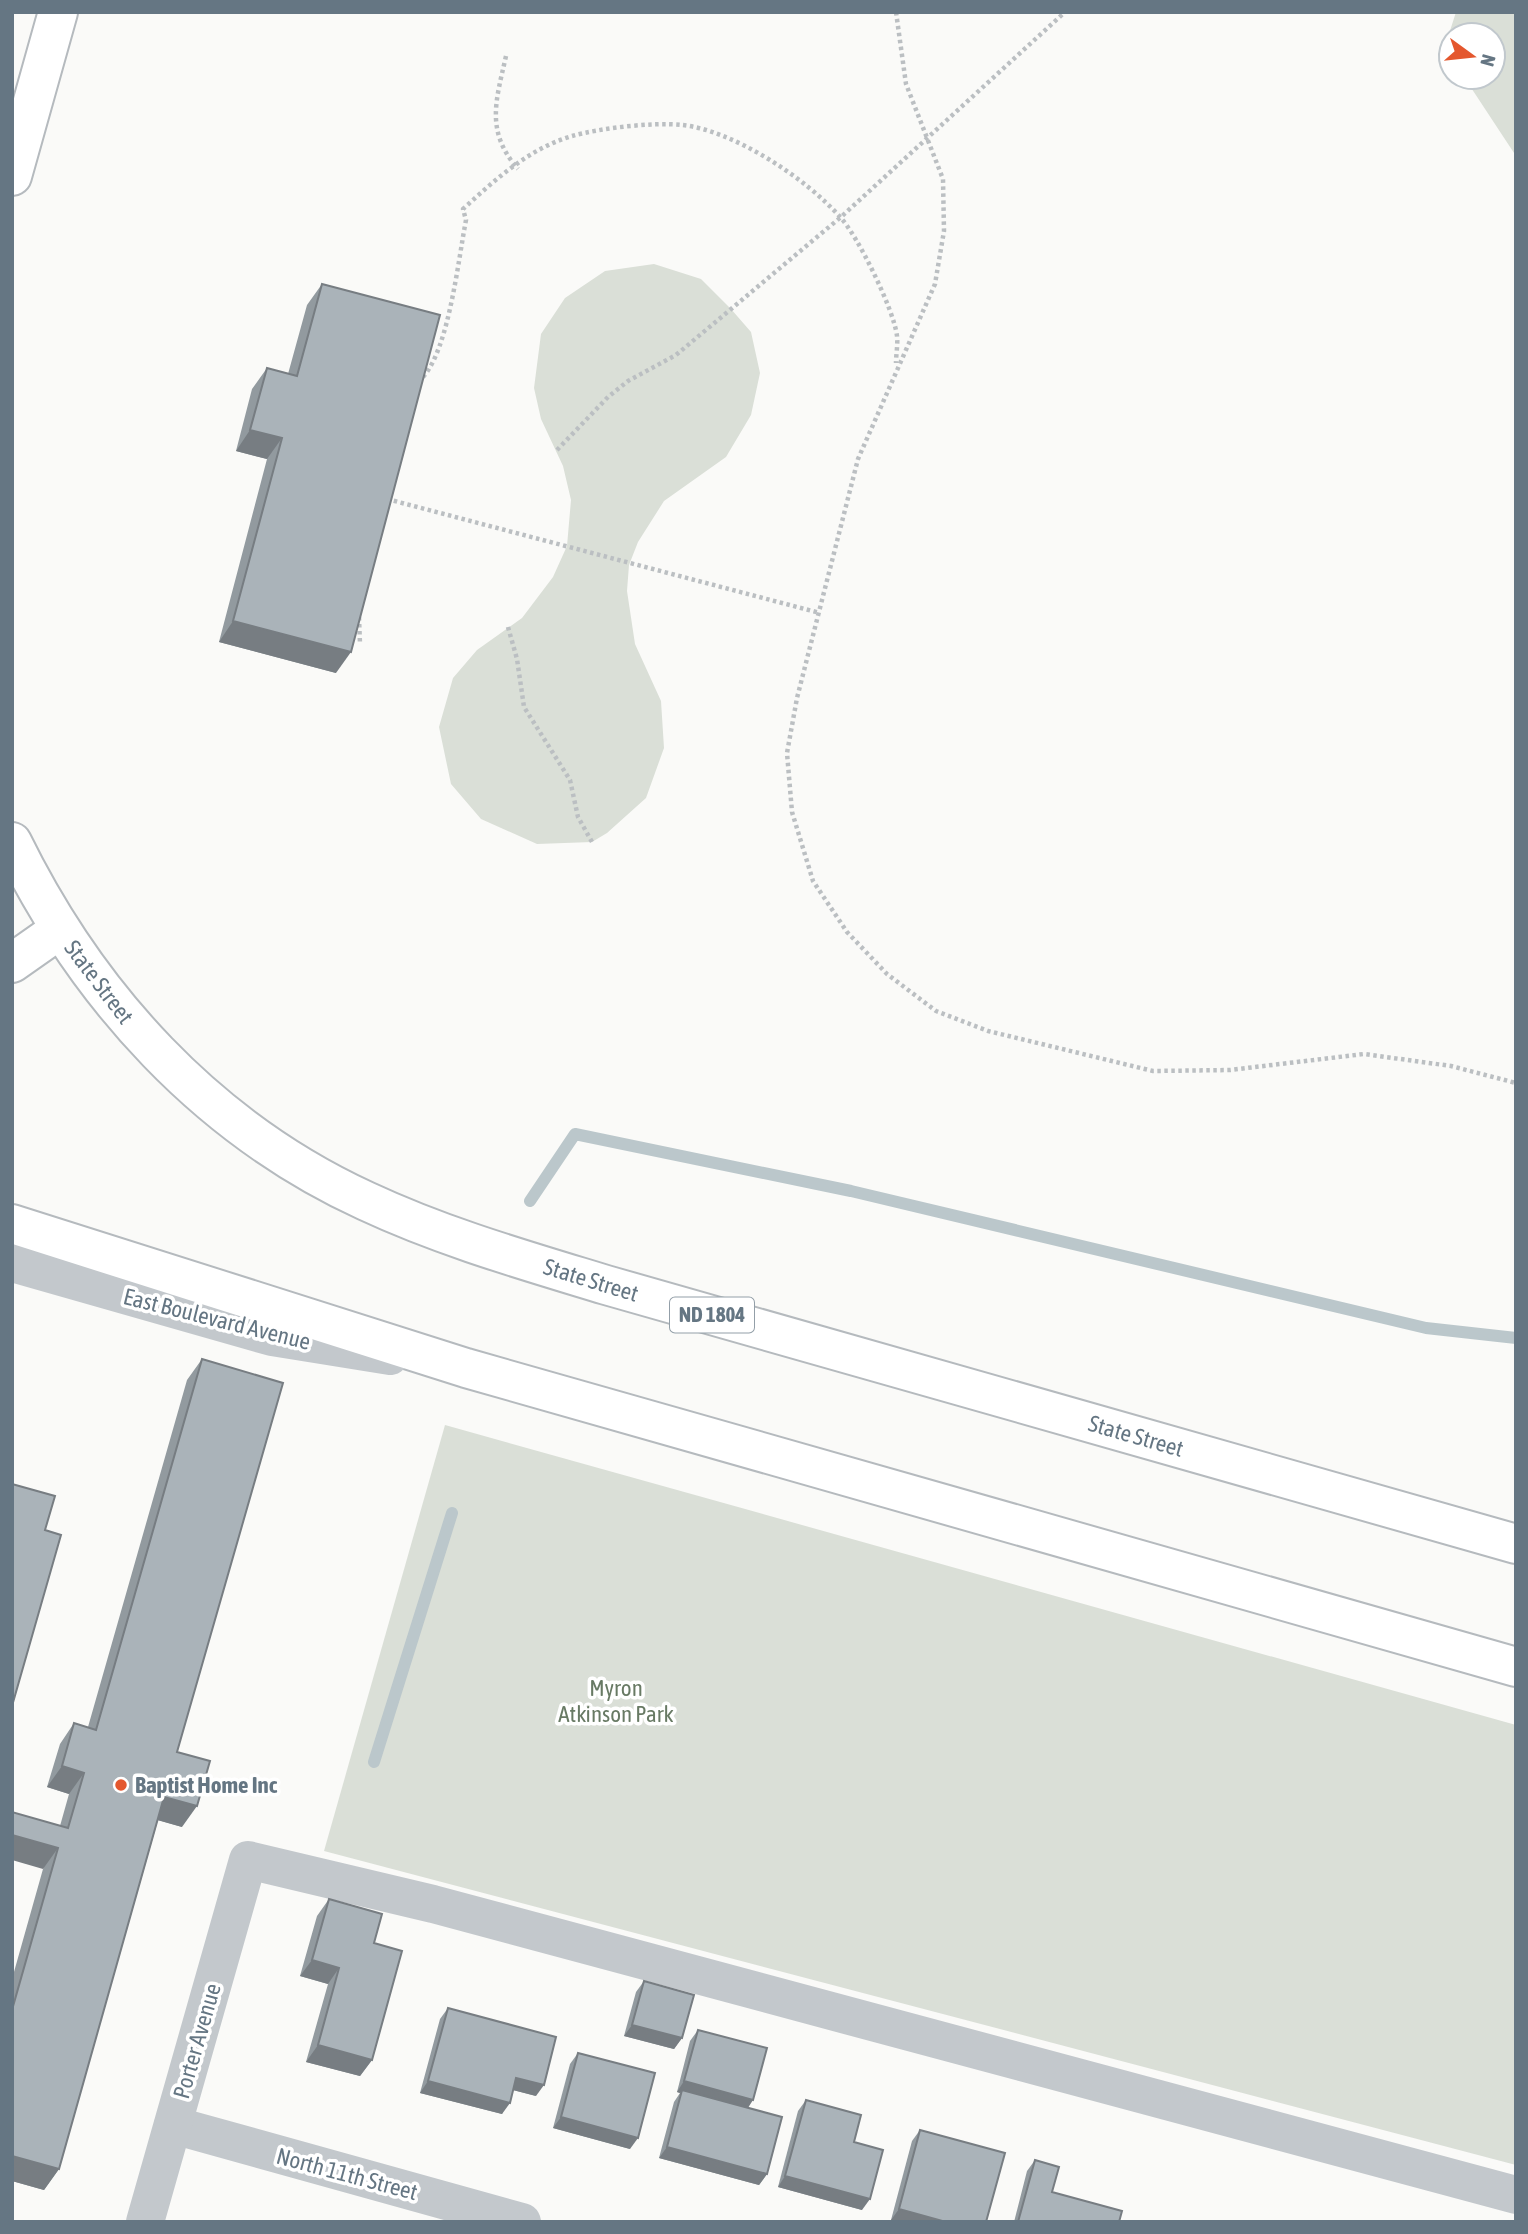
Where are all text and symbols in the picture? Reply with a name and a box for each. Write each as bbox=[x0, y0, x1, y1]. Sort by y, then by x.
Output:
north arrow bbox=[1437, 21, 1507, 91]
text: N bbox=[1476, 52, 1500, 69]
street label: State Street bbox=[59, 935, 139, 1029]
street label: State Street bbox=[541, 1253, 641, 1307]
street label: East Boulevard Avenue bbox=[121, 1283, 313, 1355]
road number: ND 1804 bbox=[670, 1298, 754, 1332]
street label: State Street bbox=[1086, 1410, 1186, 1462]
park label: Myron Atkinson Park bbox=[558, 1675, 674, 1727]
place label: Baptist Home Inc bbox=[135, 1772, 278, 1798]
marker: Baptist Home Inc bbox=[113, 1777, 129, 1793]
street label: Porter Avenue bbox=[168, 1980, 226, 2102]
street label: North 11th Street bbox=[274, 2143, 420, 2205]

